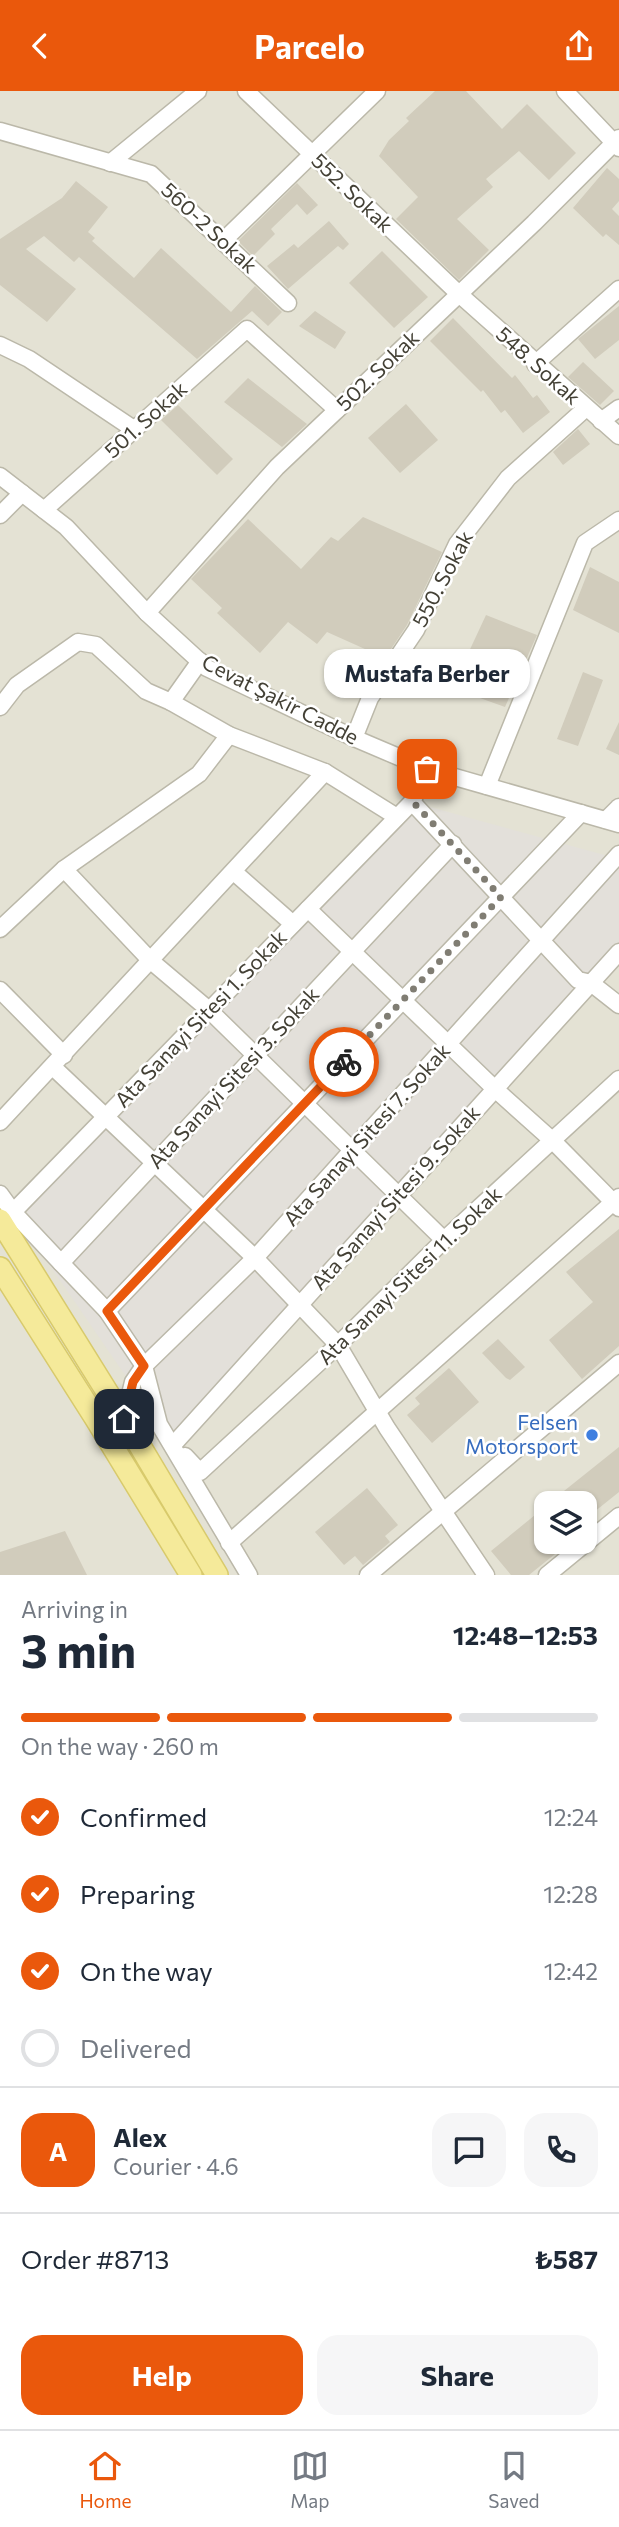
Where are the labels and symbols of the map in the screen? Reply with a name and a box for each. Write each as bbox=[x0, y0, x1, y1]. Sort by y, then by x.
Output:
street label: 552. Sokak bbox=[307, 147, 399, 237]
street label: 560-2 Sokak bbox=[157, 176, 263, 278]
street label: 548. Sokak bbox=[492, 321, 586, 409]
street label: 502. Sokak bbox=[331, 324, 423, 415]
street label: 501. Sokak bbox=[99, 375, 191, 462]
street label: 550. Sokak bbox=[406, 526, 477, 631]
street label: Cevat Şakir Cadde bbox=[198, 648, 363, 749]
callout: Mustafa Berber bbox=[324, 650, 530, 699]
pin bbox=[397, 739, 457, 799]
street label: Ata Sanayi Sitesi 1. Sokak bbox=[109, 924, 291, 1112]
street label: Ata Sanayi Sitesi 3. Sokak bbox=[142, 981, 324, 1173]
courier bbox=[309, 1027, 379, 1097]
street label: Ata Sanayi Sitesi 7. Sokak bbox=[277, 1038, 454, 1230]
street label: Ata Sanayi Sitesi 9. Sokak bbox=[305, 1100, 484, 1294]
street label: Ata Sanayi Sitesi 11. Sokak bbox=[312, 1181, 506, 1369]
pin bbox=[94, 1389, 154, 1449]
place label: Felsen Motorsport bbox=[465, 1409, 578, 1458]
marker: Felsen Motorsport bbox=[584, 1427, 600, 1443]

